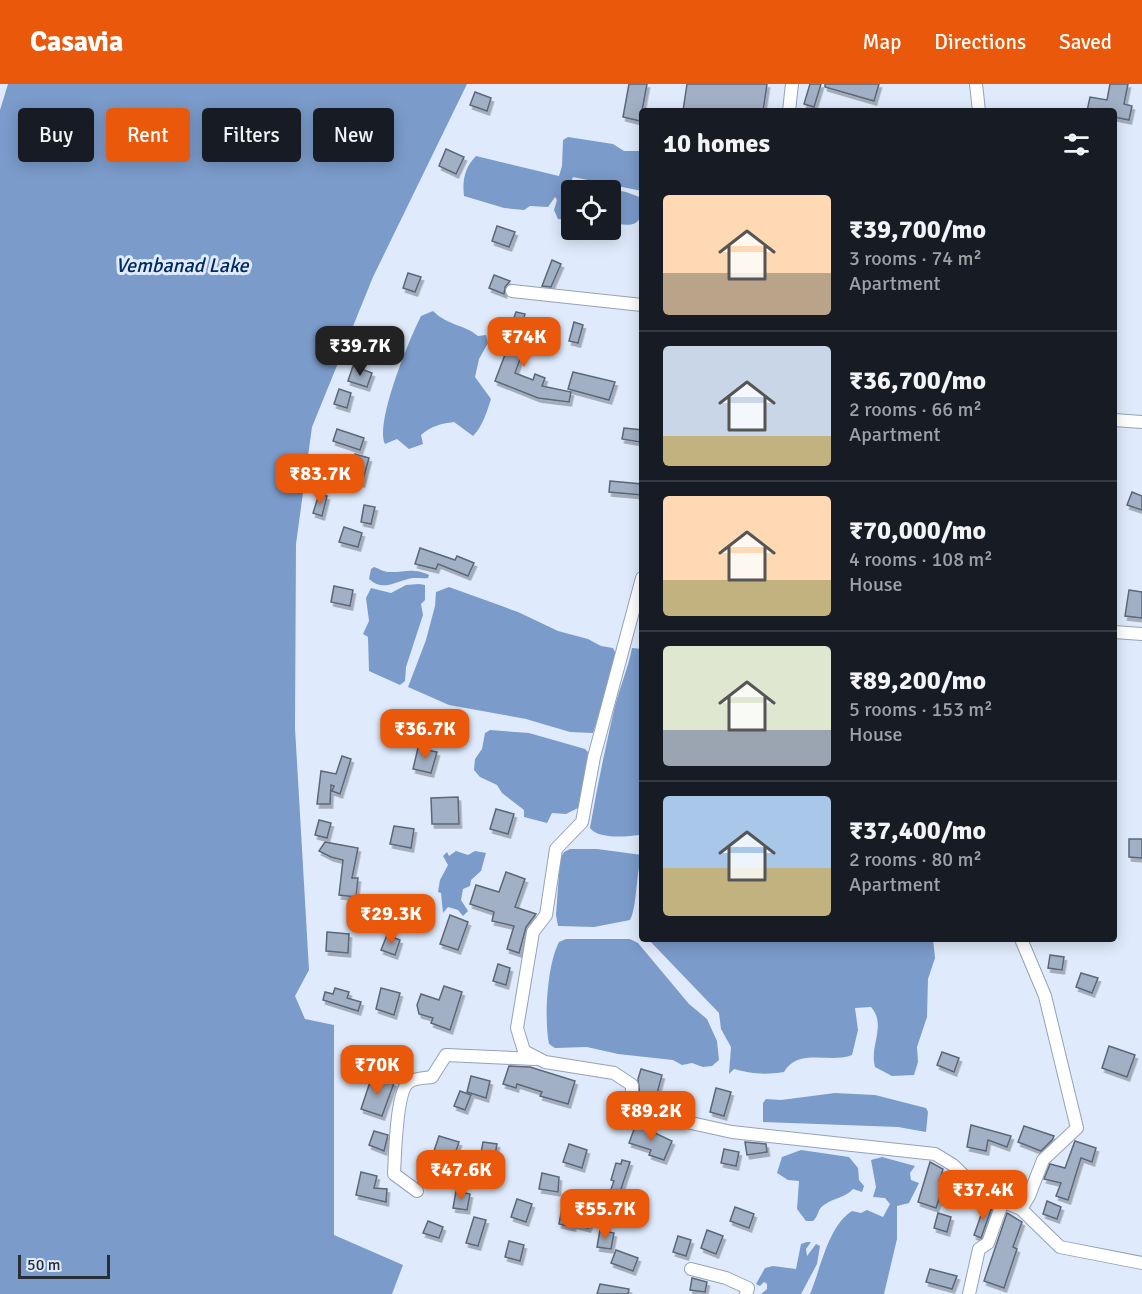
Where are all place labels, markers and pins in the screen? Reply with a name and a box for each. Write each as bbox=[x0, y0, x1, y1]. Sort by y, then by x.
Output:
pin: ₹74K bbox=[488, 317, 560, 368]
pin: ₹39.7K bbox=[311, 326, 409, 377]
pin: ₹83.7K bbox=[271, 454, 369, 505]
pin: ₹36.7K bbox=[376, 709, 474, 760]
pin: ₹29.3K bbox=[342, 894, 440, 945]
pin: ₹70K bbox=[341, 1045, 413, 1096]
pin: ₹89.2K bbox=[602, 1091, 700, 1142]
pin: ₹47.6K bbox=[412, 1150, 510, 1201]
pin: ₹37.4K bbox=[934, 1170, 1032, 1221]
pin: ₹55.7K bbox=[556, 1189, 654, 1240]

